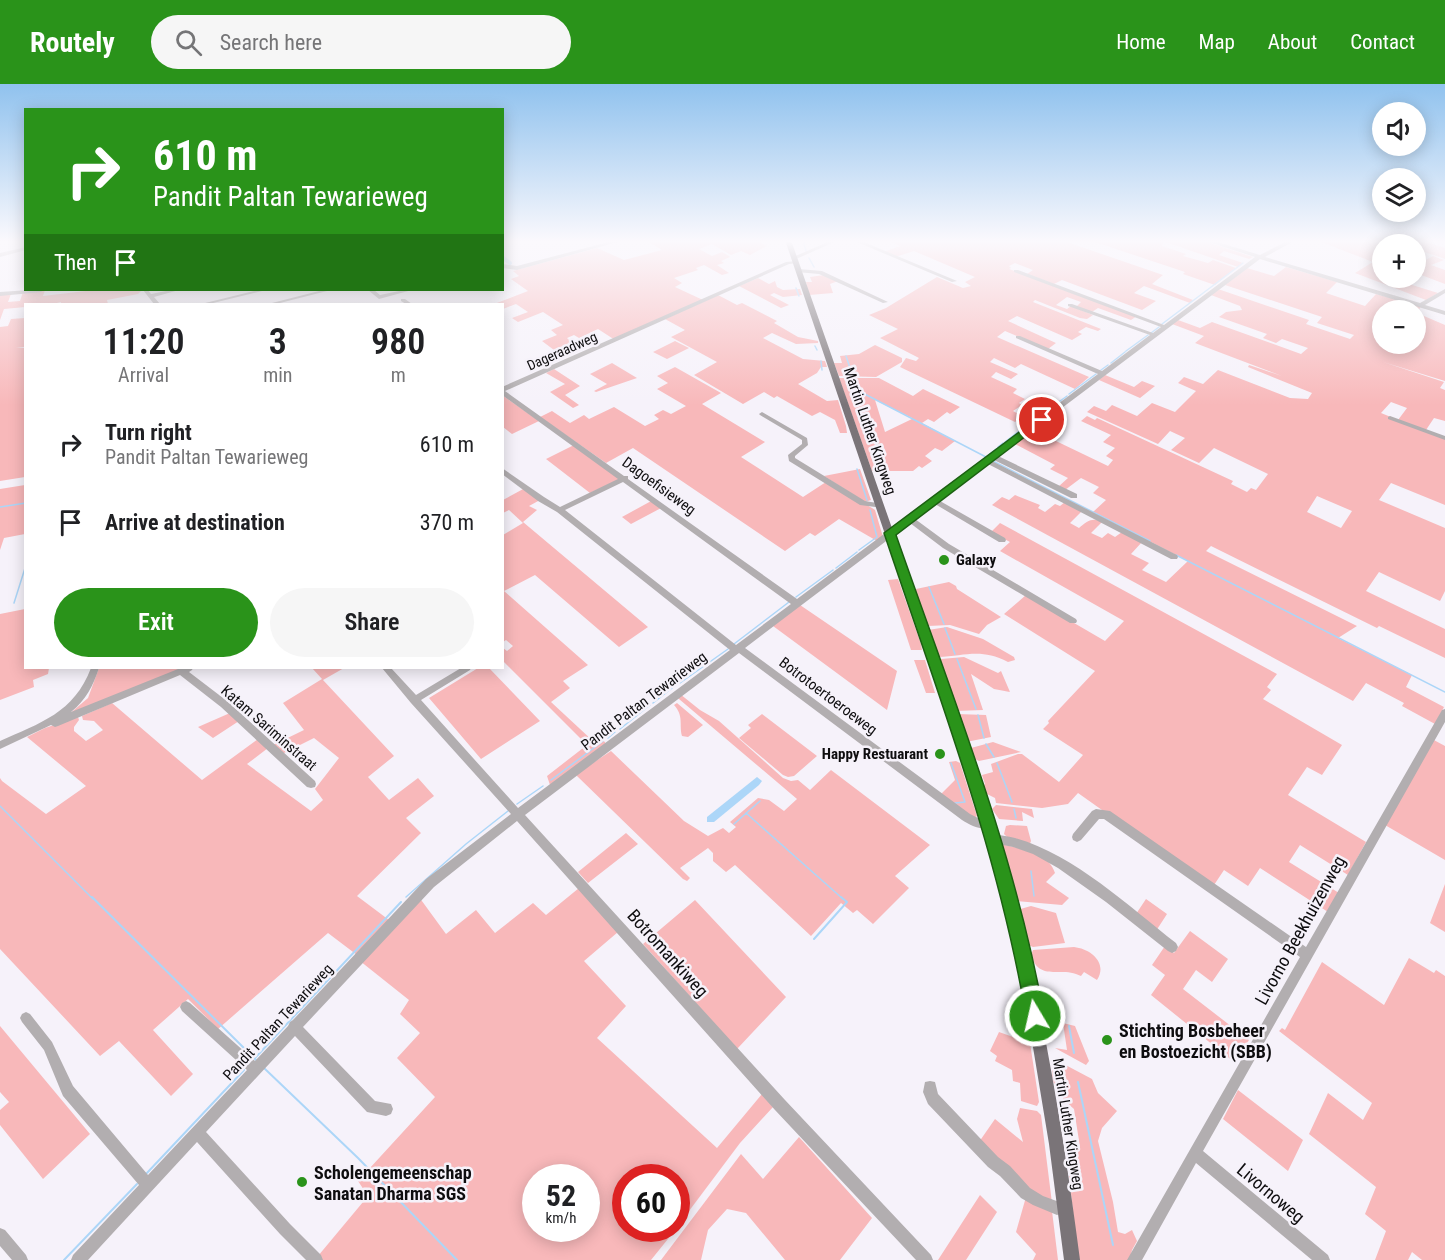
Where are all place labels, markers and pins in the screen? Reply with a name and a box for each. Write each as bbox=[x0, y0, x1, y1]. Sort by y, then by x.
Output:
pin bbox=[1016, 394, 1067, 445]
place label: Galaxy bbox=[956, 551, 996, 569]
marker: Galaxy bbox=[937, 553, 951, 567]
place label: Happy Restuarant bbox=[822, 745, 928, 763]
marker: Happy Restuarant bbox=[933, 747, 947, 761]
place label: Stichting Bosbeheer en Bostoezicht (SBB) bbox=[1119, 1020, 1272, 1063]
marker: Stichting Bosbeheer en Bostoezicht (SBB) bbox=[1100, 1033, 1114, 1047]
place label: Scholengemeenschap Sanatan Dharma SGS bbox=[314, 1162, 472, 1204]
marker: Scholengemeenschap Sanatan Dharma SGS bbox=[295, 1175, 309, 1189]

